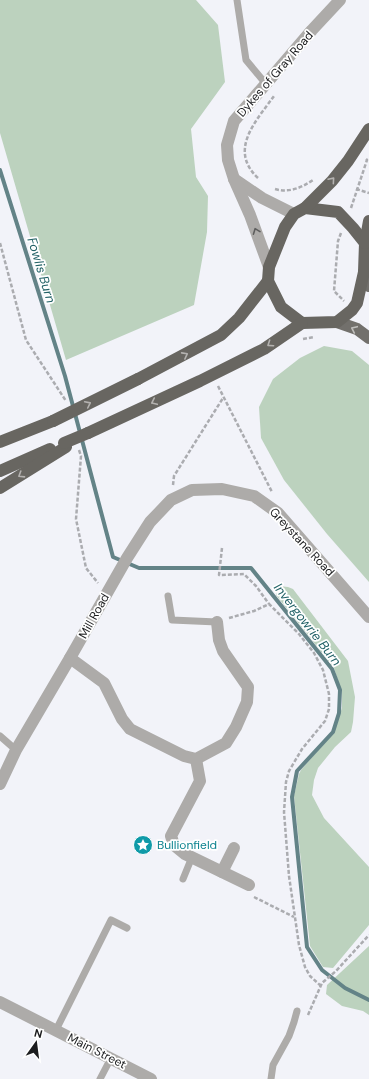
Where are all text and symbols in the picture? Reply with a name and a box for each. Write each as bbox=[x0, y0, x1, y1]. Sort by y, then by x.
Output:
street label: Dykes of Gray Road bbox=[233, 28, 317, 120]
one-way arrow bbox=[328, 178, 335, 185]
one-way arrow bbox=[253, 227, 261, 234]
water label: Fowlis Burn bbox=[23, 235, 60, 305]
one-way arrow bbox=[350, 326, 358, 334]
one-way arrow bbox=[267, 339, 274, 347]
one-way arrow bbox=[181, 352, 188, 359]
one-way arrow bbox=[150, 397, 158, 405]
one-way arrow bbox=[84, 401, 91, 409]
one-way arrow bbox=[18, 470, 25, 477]
street label: Greystane Road bbox=[266, 504, 338, 580]
water label: Invergowrie Burn bbox=[270, 580, 345, 669]
street label: Mill Road bbox=[75, 590, 113, 642]
place icon: Bullionfield bbox=[132, 834, 154, 856]
place label: Bullionfield bbox=[157, 837, 217, 853]
north arrow bbox=[16, 1023, 56, 1063]
text: N bbox=[33, 1026, 44, 1041]
street label: Main Street bbox=[65, 1029, 129, 1073]

